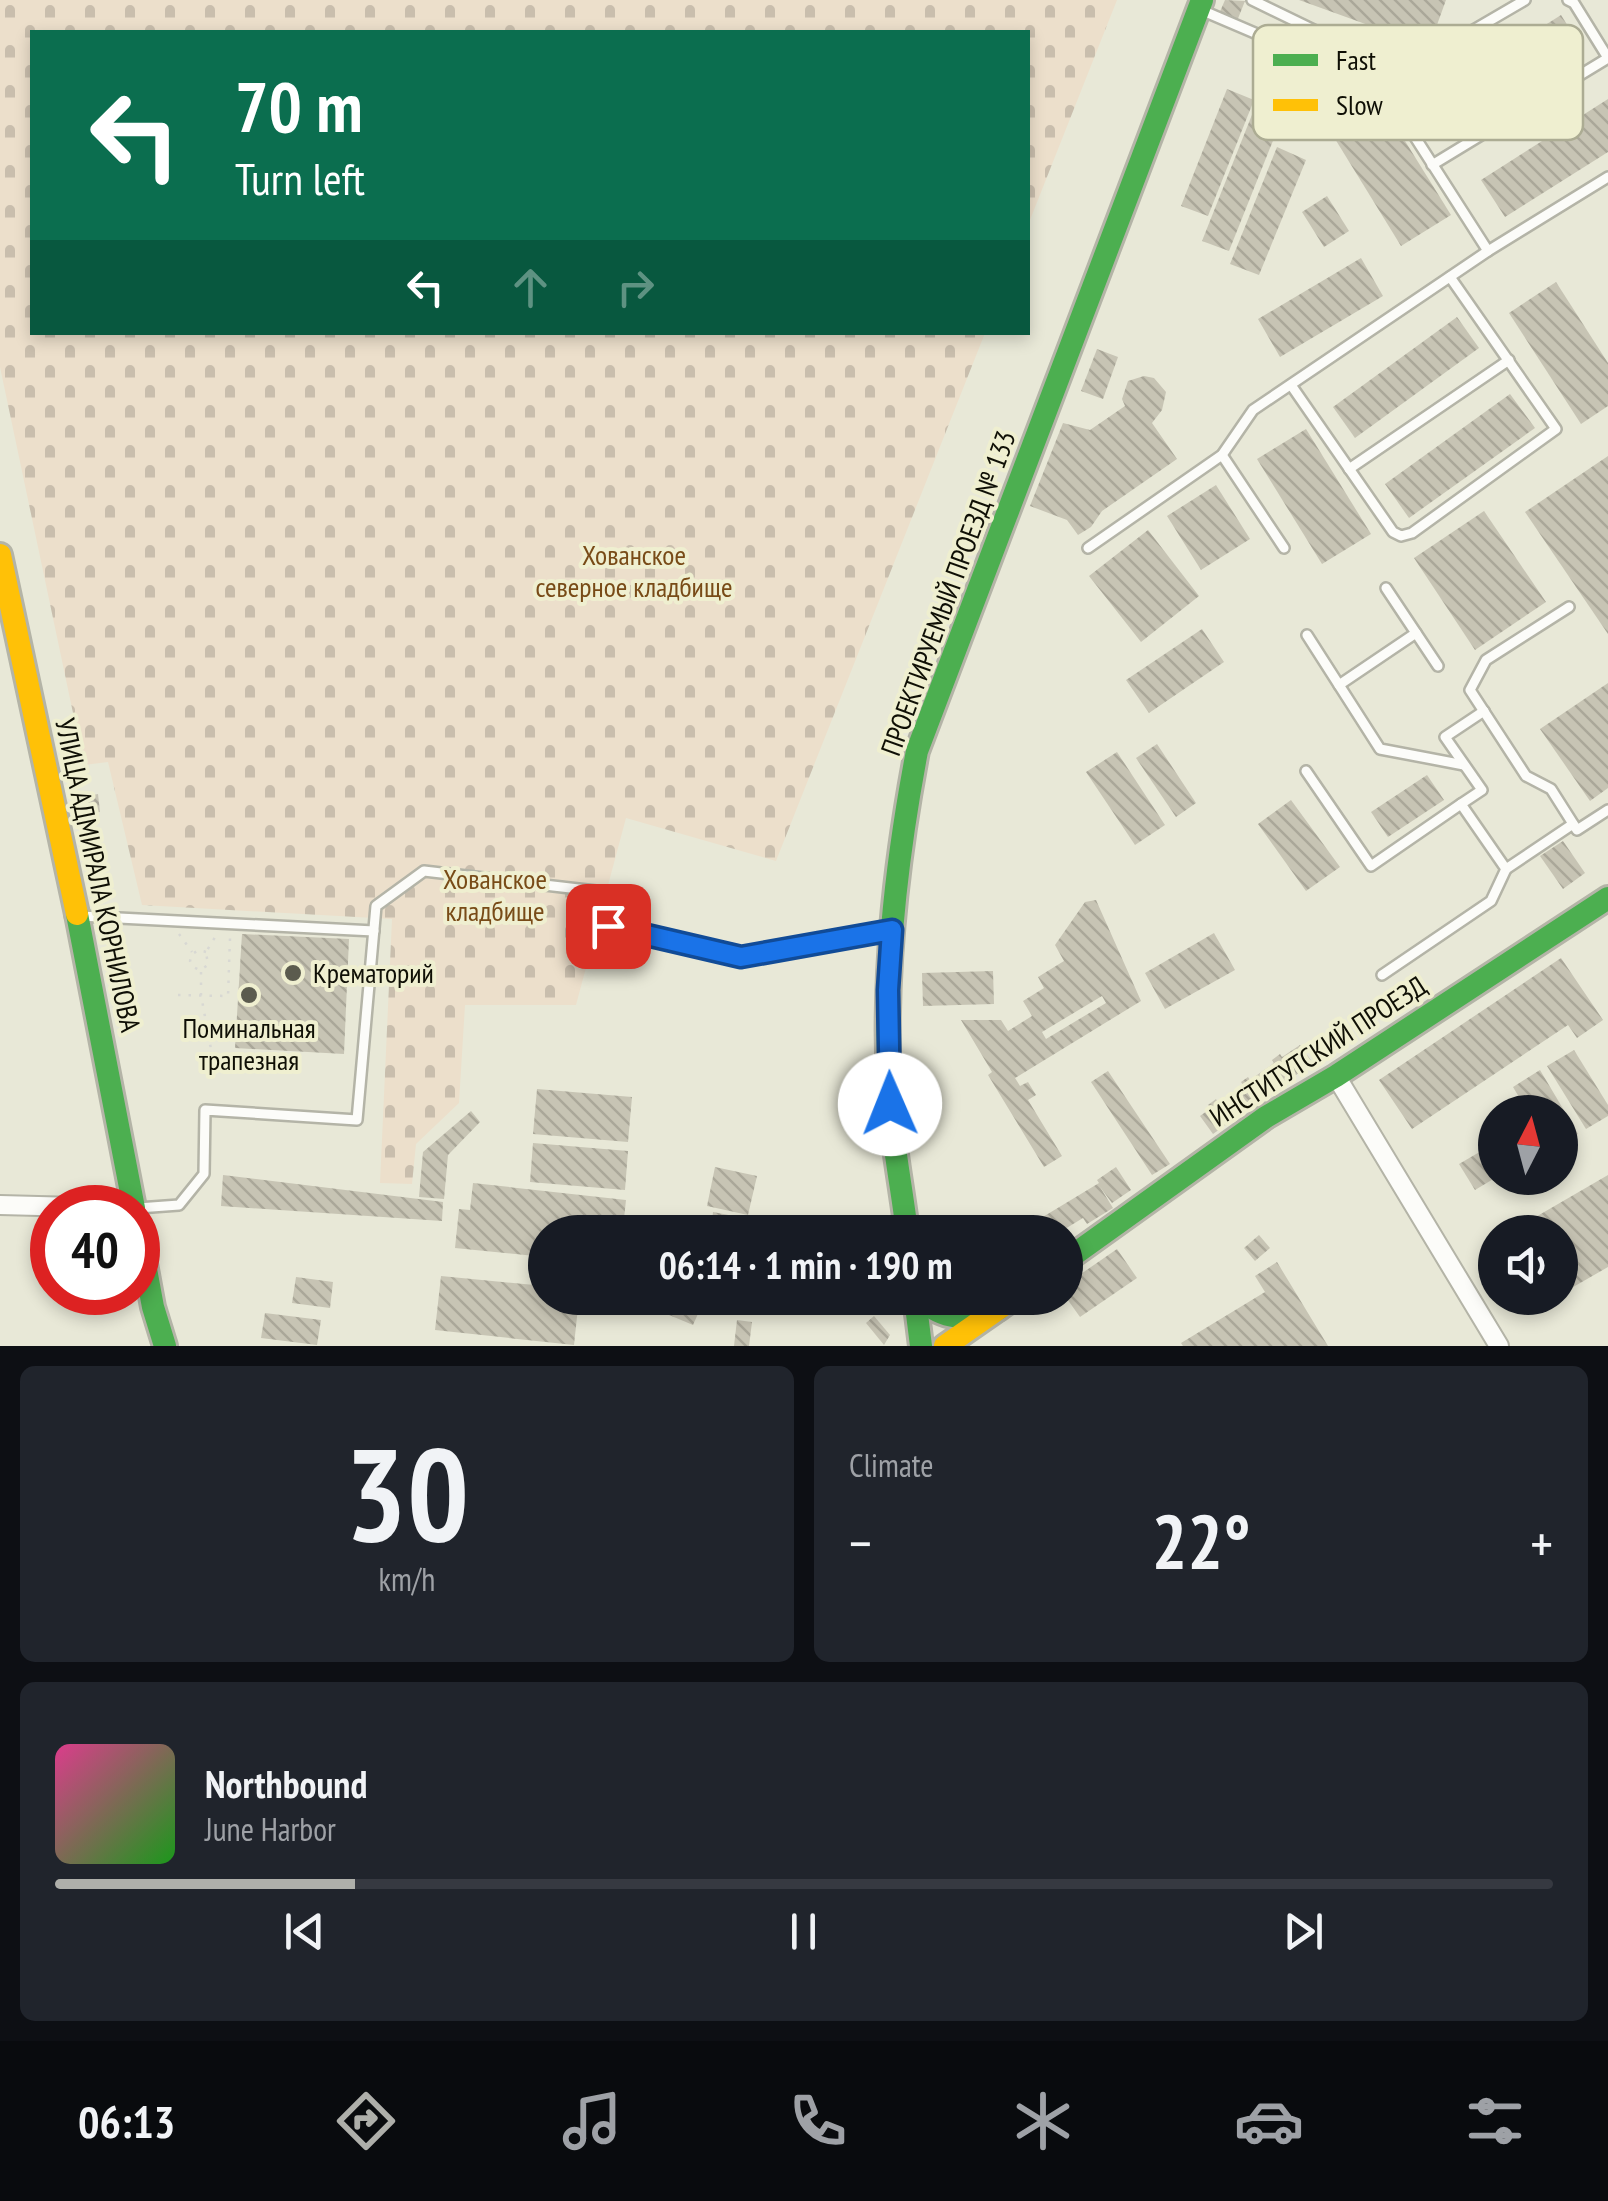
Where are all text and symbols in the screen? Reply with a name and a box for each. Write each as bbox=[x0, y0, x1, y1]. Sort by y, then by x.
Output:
legend bbox=[1253, 25, 1583, 140]
text: Fast bbox=[1336, 41, 1376, 78]
text: 70 m bbox=[235, 61, 363, 151]
icon: left bbox=[70, 70, 200, 200]
text: Slow bbox=[1336, 86, 1383, 123]
text: Turn left bbox=[235, 149, 365, 207]
icon: left bbox=[398, 260, 453, 315]
icon: ahead bbox=[503, 260, 558, 315]
icon: right bbox=[608, 260, 663, 315]
street label: ПРОЕКТИРУЕМЫЙ ПРОЕЗД № 133 bbox=[871, 425, 1024, 760]
park label: Хованское северное кладбище bbox=[535, 536, 733, 605]
street label: УЛИЦА АДМИРАЛА КОРНИЛОВА bbox=[47, 715, 150, 1036]
park label: Хованское кладбище bbox=[443, 860, 547, 929]
pin bbox=[566, 884, 651, 969]
icon: arrive bbox=[581, 899, 636, 954]
place label: Крематорий bbox=[313, 954, 434, 991]
marker: Крематорий bbox=[282, 962, 304, 984]
street label: ИНСТИТУТСКИЙ ПРОЕЗД bbox=[1202, 967, 1433, 1135]
marker: Поминальная трапезная bbox=[238, 984, 260, 1006]
place label: Поминальная трапезная bbox=[182, 1009, 316, 1078]
position arrow bbox=[838, 1052, 942, 1156]
north arrow bbox=[1478, 1095, 1578, 1195]
map controls bbox=[1478, 1095, 1578, 1315]
speed limit sign: 40 bbox=[30, 1185, 160, 1315]
button: sound bbox=[1478, 1215, 1578, 1315]
text: 06:14 · 1 min · 190 m bbox=[659, 1240, 952, 1289]
text: 30 bbox=[345, 1409, 469, 1577]
text: Climate bbox=[849, 1444, 933, 1486]
text: 22° bbox=[1151, 1493, 1251, 1590]
text: − bbox=[849, 1507, 872, 1578]
text: + bbox=[1530, 1507, 1553, 1578]
text: km/h bbox=[379, 1558, 435, 1600]
text: Northbound bbox=[205, 1759, 367, 1808]
text: June Harbor bbox=[205, 1808, 336, 1850]
icon: previous bbox=[277, 1904, 332, 1959]
icon: pause bbox=[776, 1904, 831, 1959]
icon: next bbox=[1276, 1904, 1331, 1959]
icon: directions bbox=[331, 2086, 401, 2156]
icon: music bbox=[557, 2086, 627, 2156]
icon: phone bbox=[783, 2086, 853, 2156]
icon: climate bbox=[1008, 2086, 1078, 2156]
icon: car bbox=[1234, 2086, 1304, 2156]
icon: filters bbox=[1460, 2086, 1530, 2156]
text: 06:13 bbox=[78, 2092, 175, 2150]

